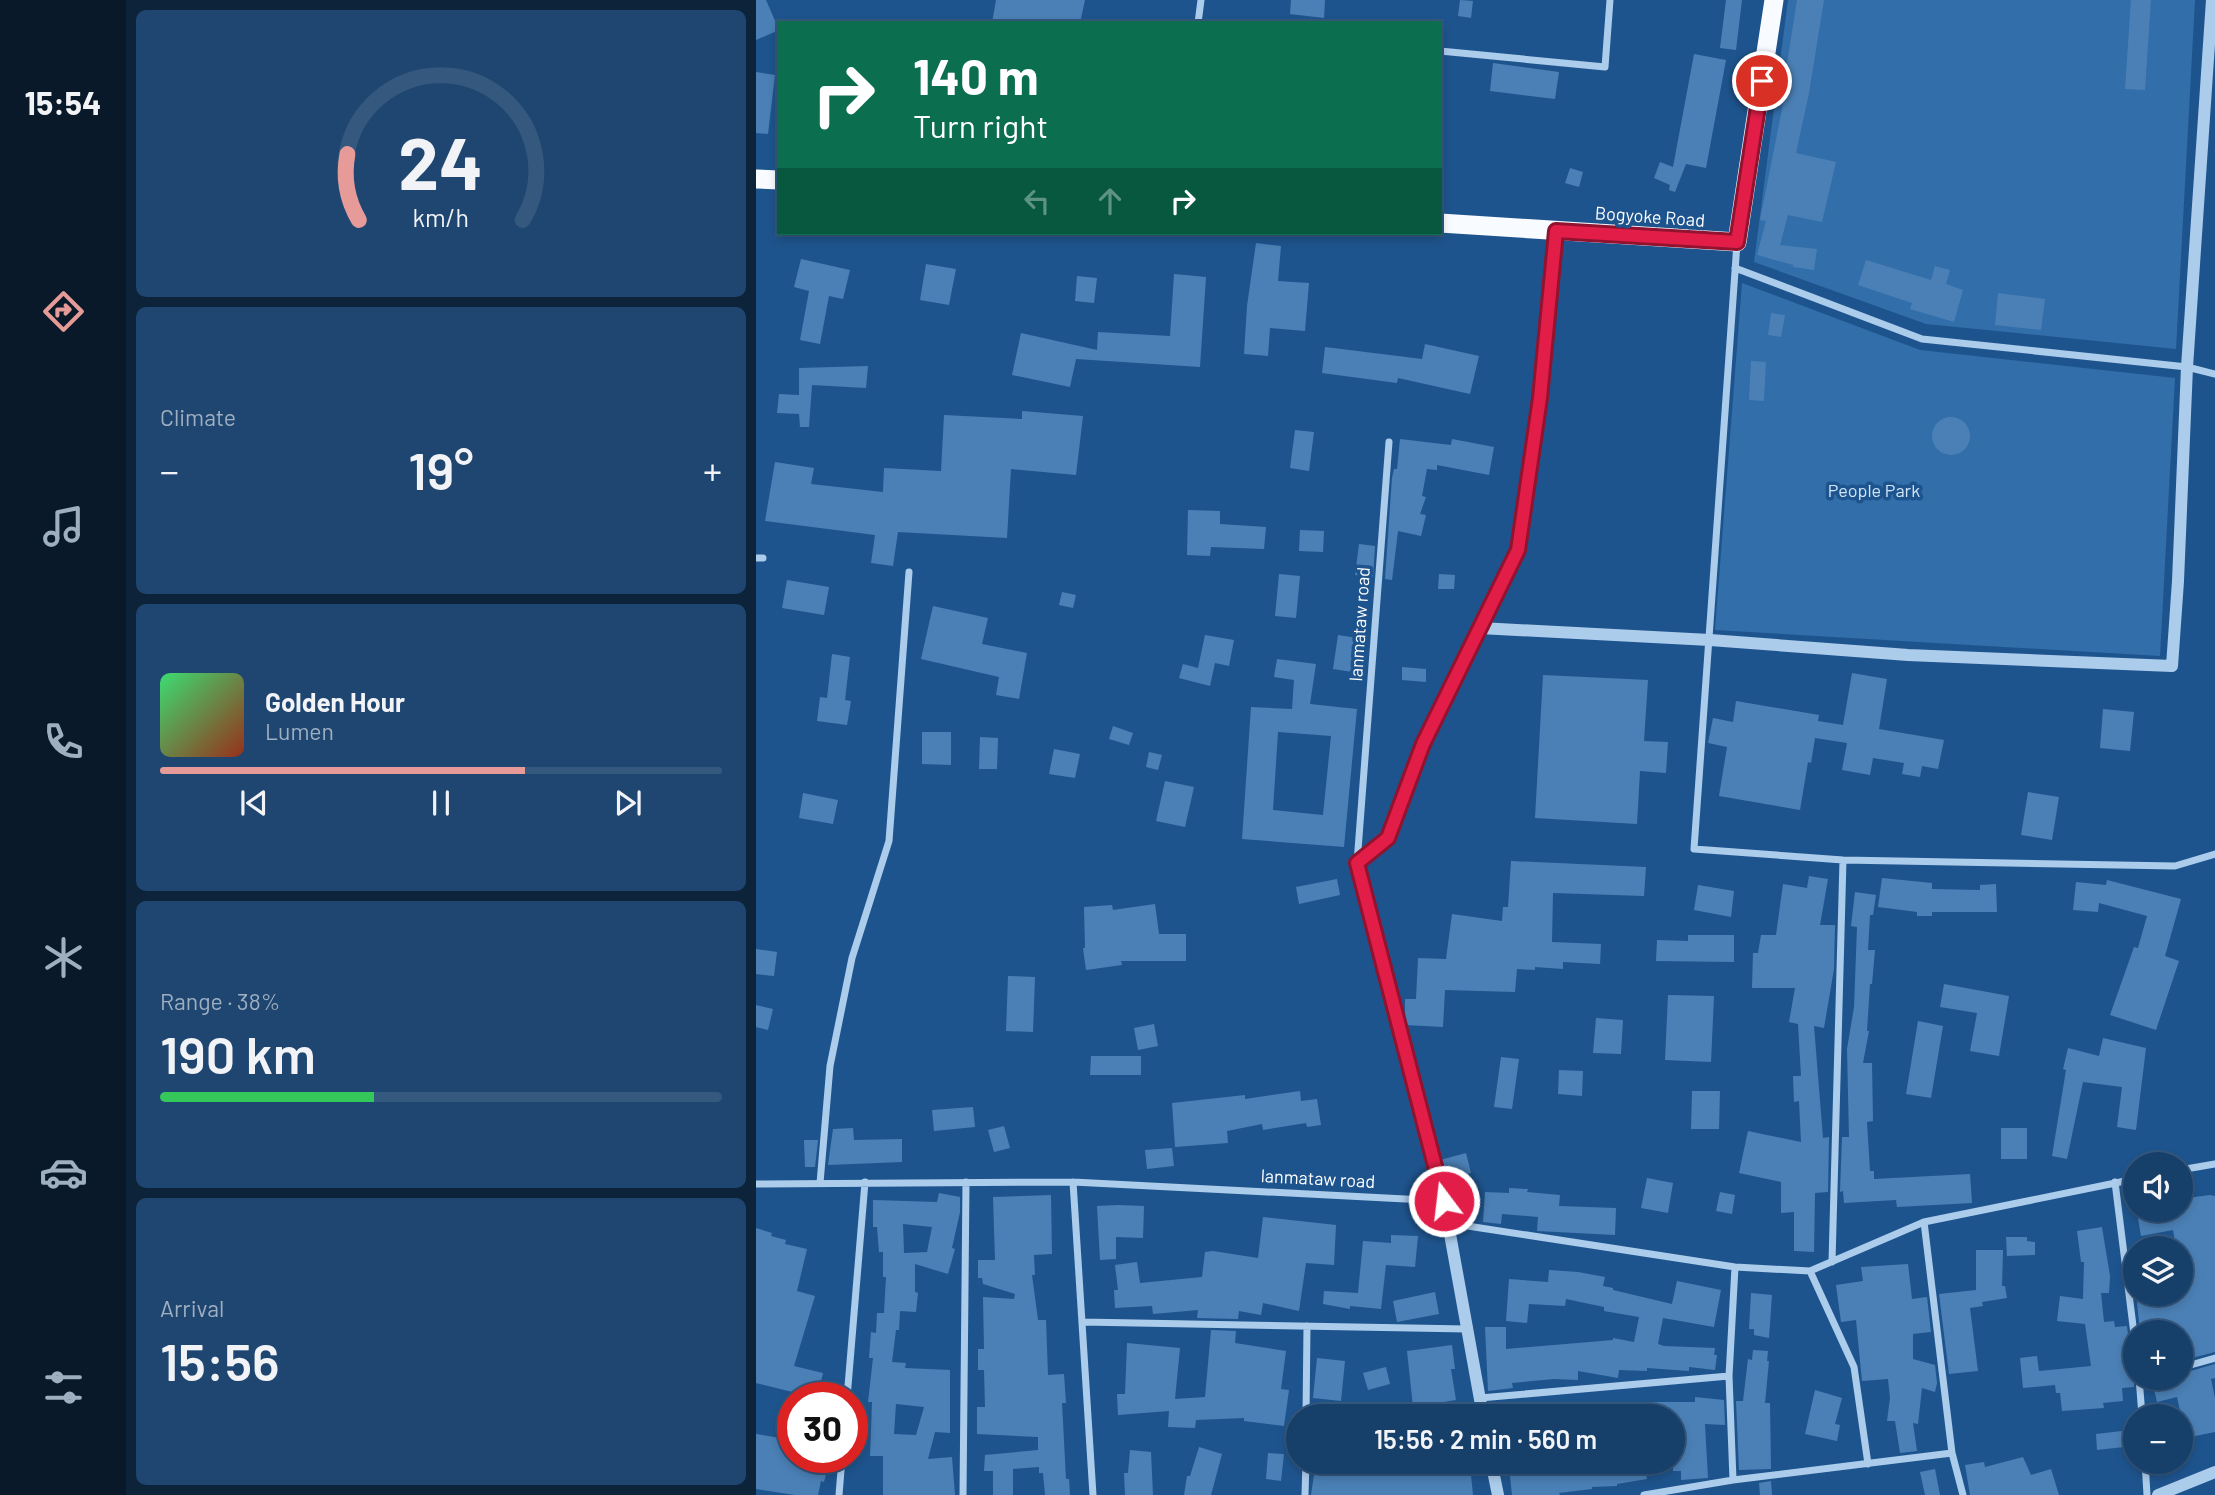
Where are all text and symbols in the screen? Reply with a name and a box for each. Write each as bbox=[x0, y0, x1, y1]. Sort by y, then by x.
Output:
text: 140 m bbox=[913, 46, 1039, 105]
icon: right bbox=[798, 49, 889, 140]
pin bbox=[1732, 51, 1792, 111]
icon: arrive bbox=[1743, 62, 1781, 100]
text: 15:54 bbox=[25, 83, 101, 121]
text: Turn right bbox=[913, 106, 1048, 144]
text: 24 bbox=[399, 117, 483, 205]
icon: left bbox=[1018, 182, 1056, 220]
icon: ahead bbox=[1091, 182, 1129, 220]
icon: right bbox=[1164, 182, 1202, 220]
text: km/h bbox=[413, 201, 469, 231]
street label: Bogyoke Road bbox=[1594, 201, 1706, 231]
icon: directions bbox=[39, 287, 88, 336]
text: Climate bbox=[160, 403, 236, 431]
text: 19° bbox=[408, 438, 474, 500]
text: − bbox=[160, 447, 179, 493]
text: + bbox=[703, 447, 722, 493]
park label: People Park bbox=[1828, 479, 1920, 501]
icon: music bbox=[39, 502, 88, 551]
street label: lanmataw road bbox=[1344, 566, 1374, 682]
text: Golden Hour bbox=[265, 686, 405, 717]
icon: phone bbox=[39, 717, 88, 766]
text: Lumen bbox=[265, 717, 334, 745]
icon: previous bbox=[235, 784, 273, 822]
icon: pause bbox=[422, 784, 460, 822]
icon: next bbox=[609, 784, 647, 822]
icon: climate bbox=[39, 933, 88, 982]
text: Range · 38% bbox=[160, 987, 280, 1015]
text: 190 km bbox=[160, 1022, 316, 1084]
icon: car bbox=[39, 1148, 88, 1197]
map controls bbox=[2123, 1152, 2193, 1474]
button: sound bbox=[2123, 1152, 2193, 1222]
street label: lanmataw road bbox=[1260, 1164, 1376, 1192]
position arrow bbox=[1407, 1164, 1481, 1238]
button: layers bbox=[2123, 1236, 2193, 1306]
text: Arrival bbox=[160, 1294, 224, 1322]
button: + bbox=[2123, 1320, 2193, 1390]
text: 15:56 bbox=[160, 1329, 279, 1391]
icon: filters bbox=[39, 1363, 88, 1412]
speed limit sign: 30 bbox=[777, 1382, 868, 1473]
button: − bbox=[2123, 1404, 2193, 1474]
text: 15:56 · 2 min · 560 m bbox=[1374, 1423, 1597, 1454]

